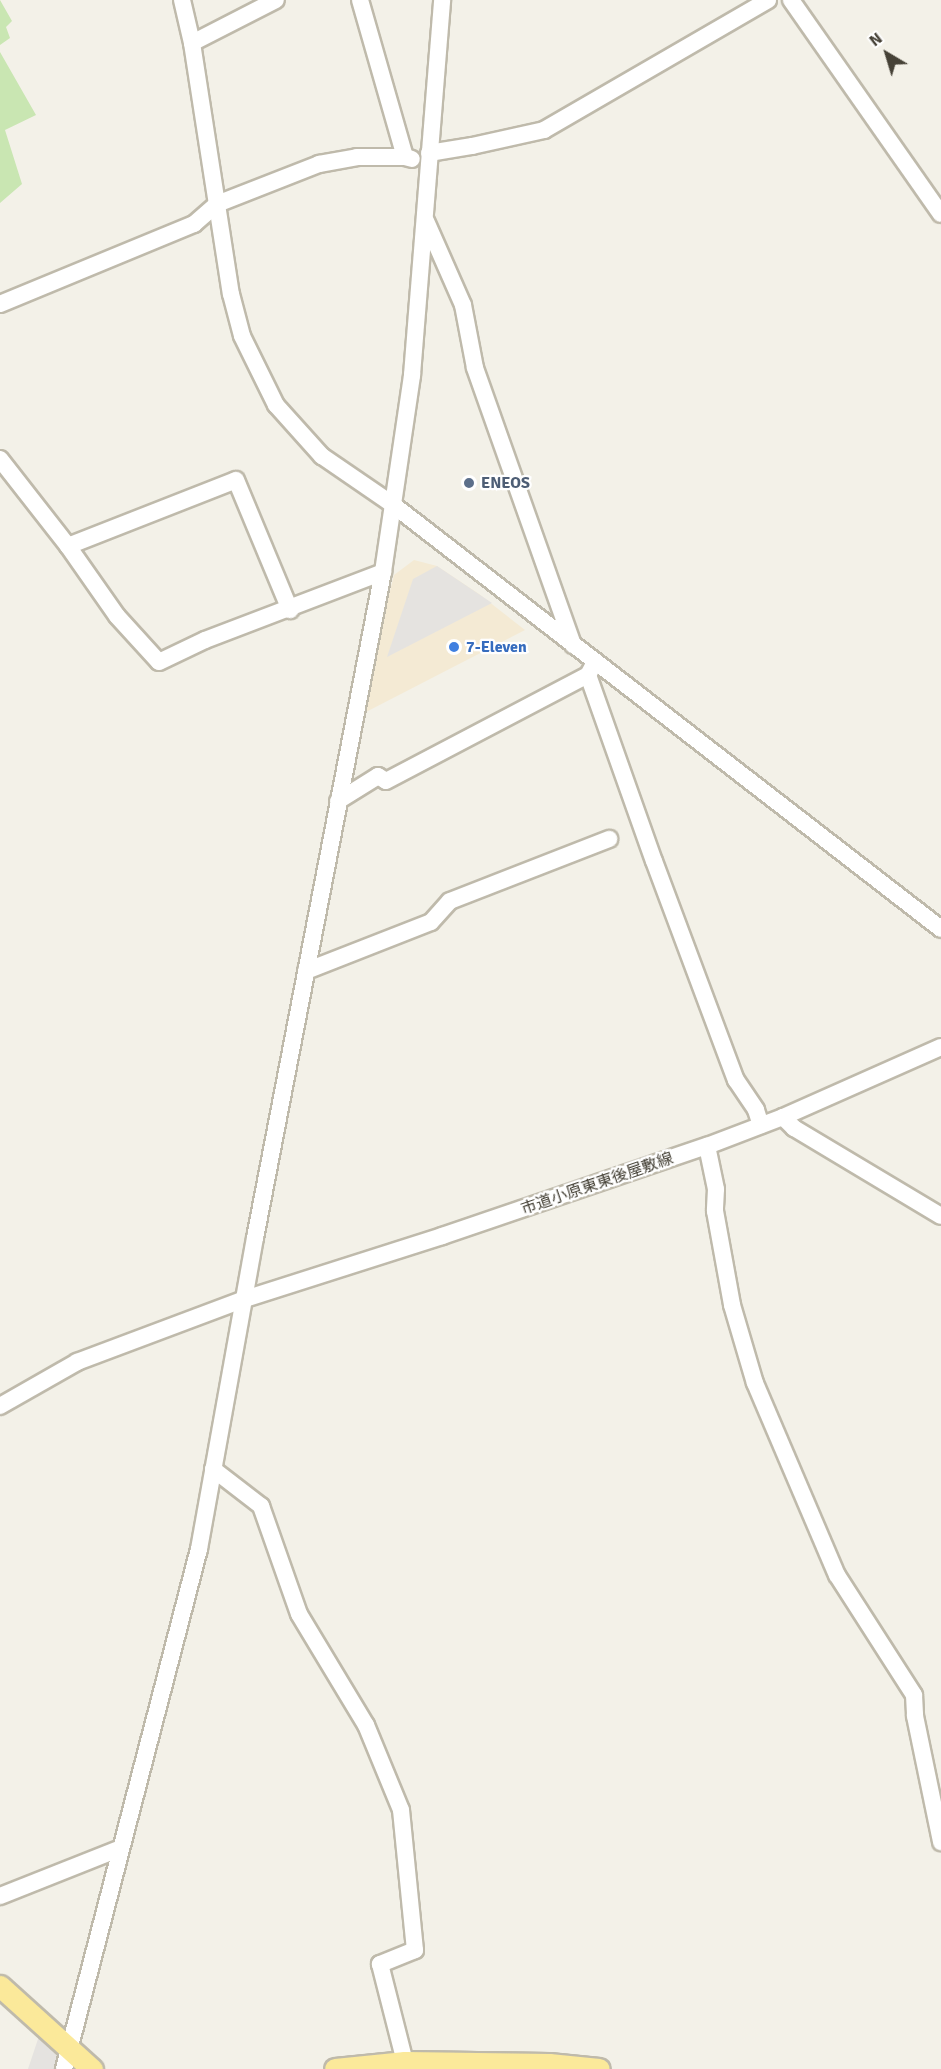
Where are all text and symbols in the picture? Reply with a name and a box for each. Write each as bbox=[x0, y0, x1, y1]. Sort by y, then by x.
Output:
north arrow bbox=[857, 24, 917, 84]
text: N bbox=[865, 29, 886, 51]
place label: ENEOS bbox=[481, 473, 530, 493]
marker: ENEOS bbox=[462, 476, 476, 490]
place label: 7-Eleven bbox=[466, 637, 527, 657]
marker: 7-Eleven bbox=[447, 640, 461, 654]
street label: 市道小原東東後屋敷線 bbox=[518, 1149, 676, 1219]

